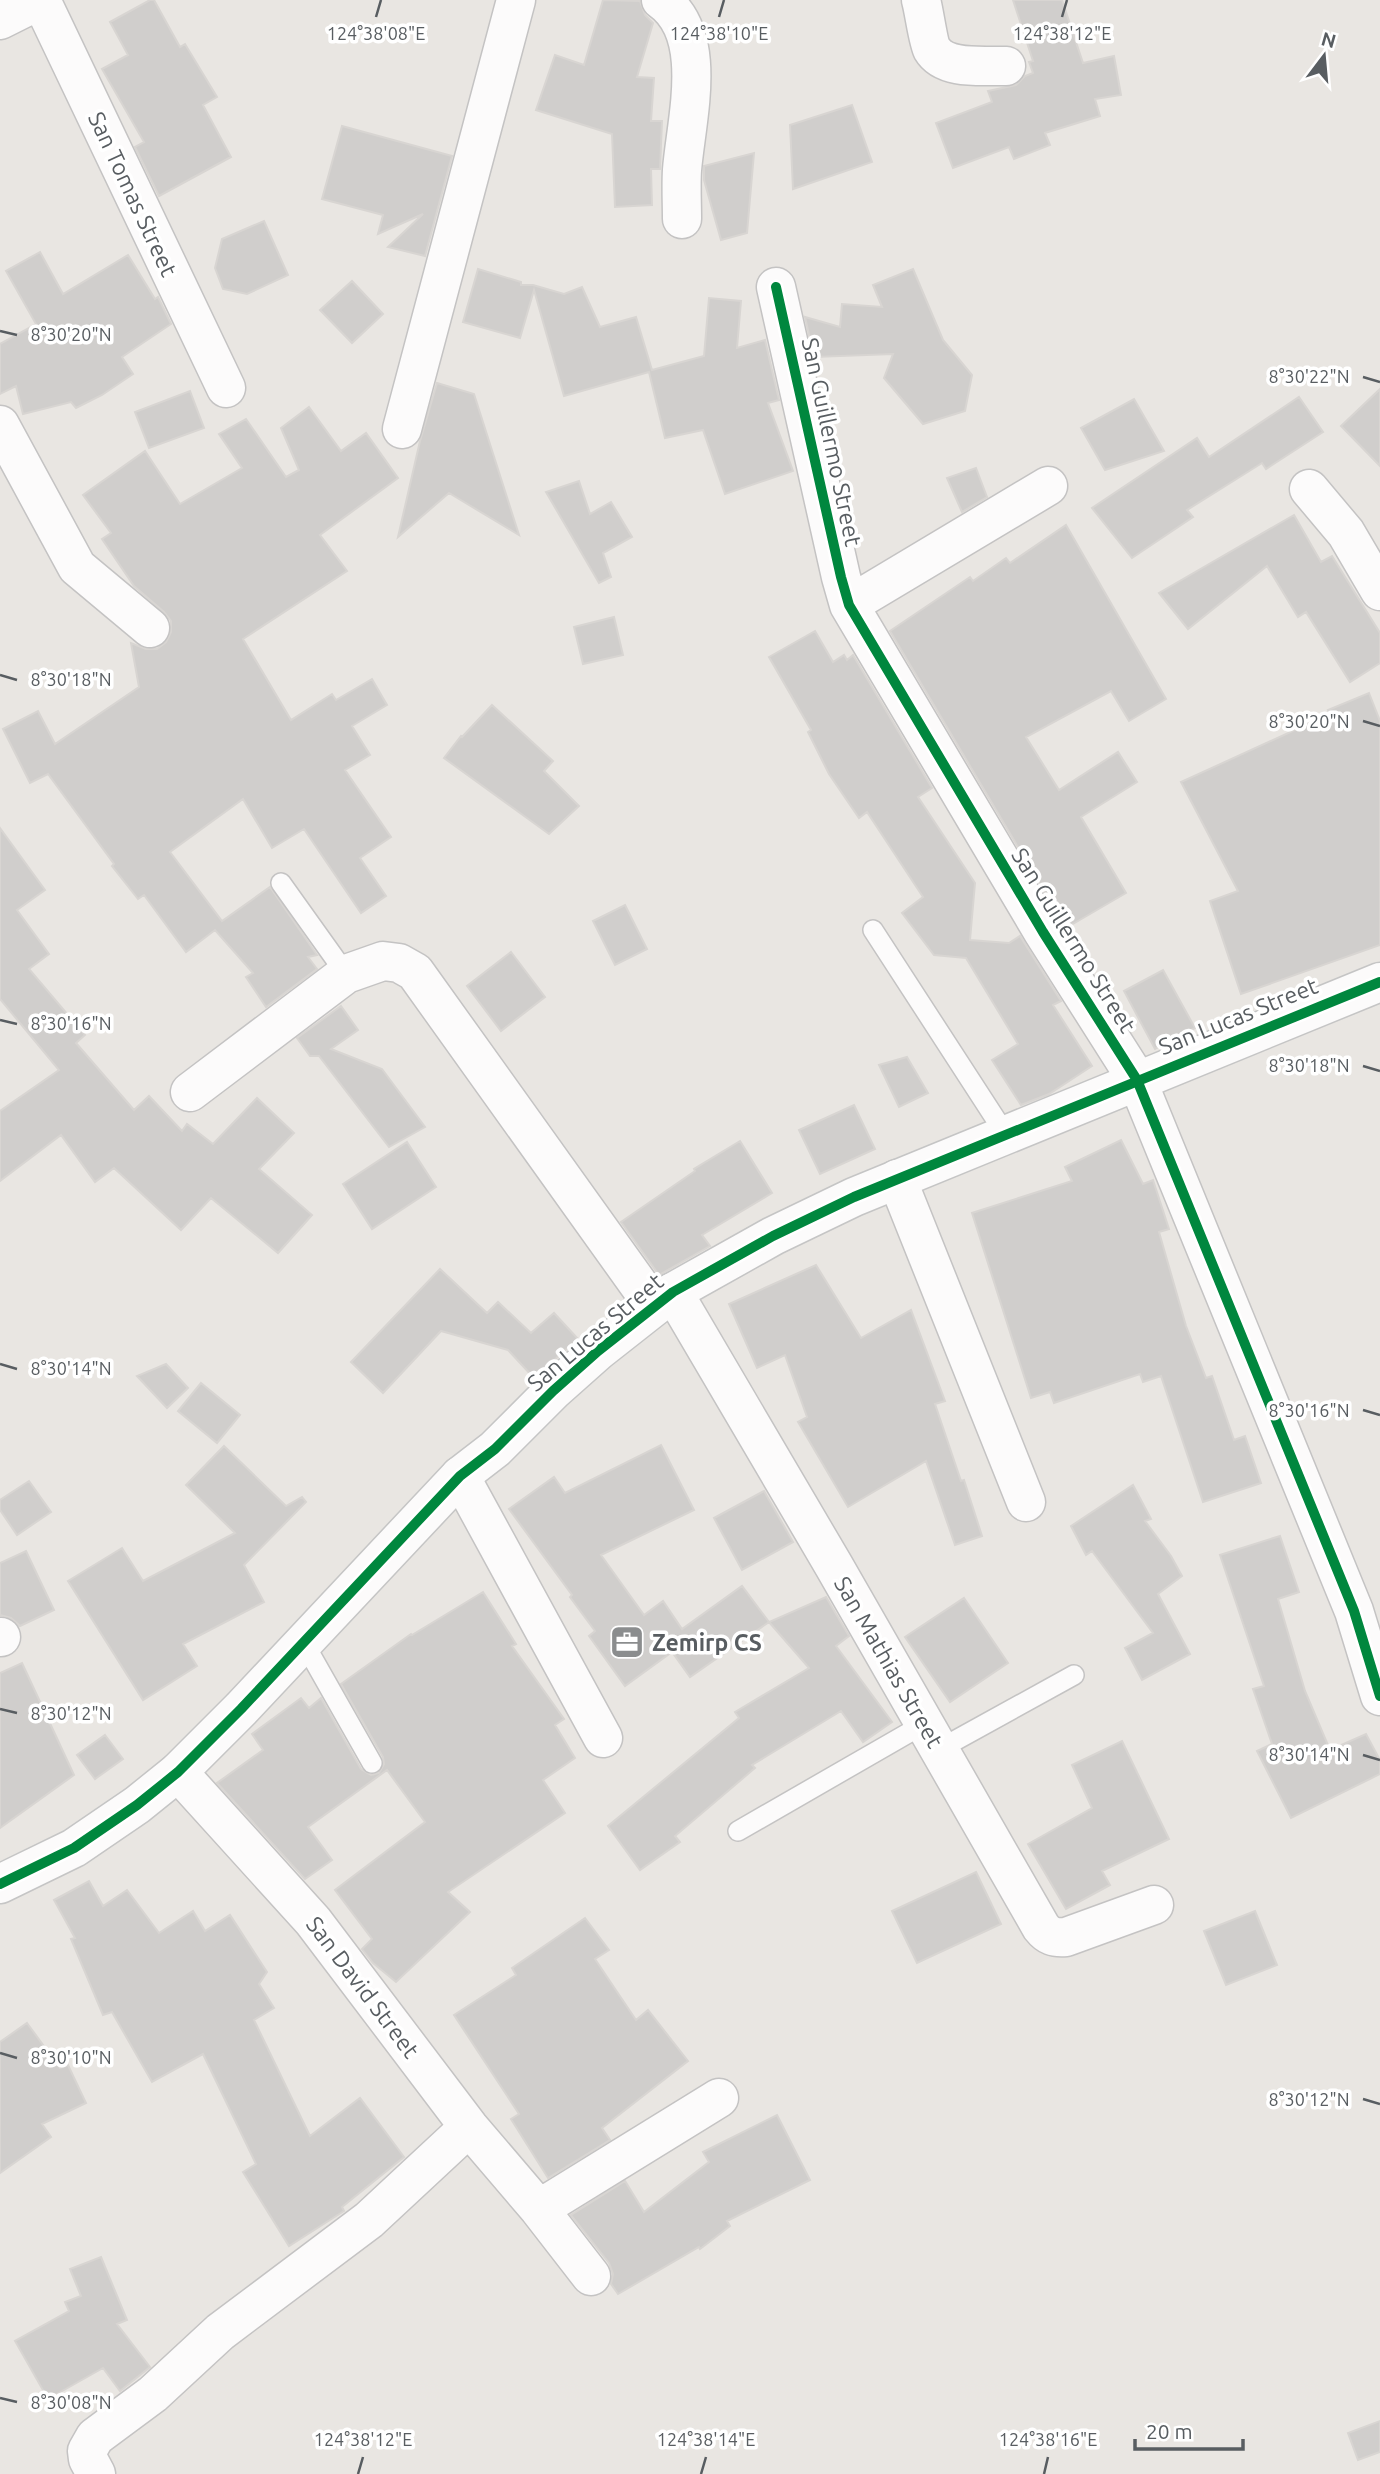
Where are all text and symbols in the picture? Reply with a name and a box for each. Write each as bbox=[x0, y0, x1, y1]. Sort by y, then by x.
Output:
north arrow bbox=[1289, 21, 1359, 91]
text: 124°38'08"E bbox=[327, 23, 425, 43]
text: 124°38'10"E bbox=[670, 23, 768, 43]
text: 124°38'12"E bbox=[1013, 23, 1111, 43]
text: N bbox=[1319, 27, 1339, 52]
street label: San Tomas Street bbox=[84, 108, 182, 280]
text: 8°30'20"N bbox=[31, 324, 111, 344]
street label: San Guillermo Street bbox=[798, 335, 866, 549]
text: 8°30'22"N bbox=[1269, 366, 1349, 386]
text: 8°30'18"N bbox=[31, 669, 111, 689]
text: 8°30'20"N bbox=[1269, 711, 1349, 731]
street label: San Guillermo Street bbox=[1007, 843, 1141, 1037]
street label: San Lucas Street bbox=[1155, 973, 1321, 1059]
text: 8°30'16"N bbox=[31, 1013, 111, 1033]
text: 8°30'18"N bbox=[1269, 1055, 1349, 1075]
street label: San Lucas Street bbox=[522, 1268, 668, 1396]
text: 8°30'14"N bbox=[31, 1358, 111, 1378]
text: 8°30'16"N bbox=[1269, 1400, 1349, 1420]
street label: San Mathias Street bbox=[830, 1572, 948, 1752]
office icon: Zemirp CS bbox=[608, 1623, 646, 1661]
place label: Zemirp CS bbox=[652, 1630, 762, 1655]
text: 8°30'12"N bbox=[31, 1703, 111, 1723]
text: 8°30'14"N bbox=[1269, 1744, 1349, 1764]
street label: San David Street bbox=[302, 1912, 424, 2062]
text: 8°30'10"N bbox=[31, 2047, 111, 2067]
text: 8°30'12"N bbox=[1269, 2089, 1349, 2109]
text: 8°30'08"N bbox=[31, 2392, 111, 2412]
scale bar bbox=[1135, 2408, 1244, 2452]
text: 20 m bbox=[1146, 2419, 1193, 2443]
text: 124°38'12"E bbox=[314, 2429, 412, 2449]
text: 124°38'14"E bbox=[657, 2429, 755, 2449]
text: 124°38'16"E bbox=[999, 2429, 1097, 2449]

